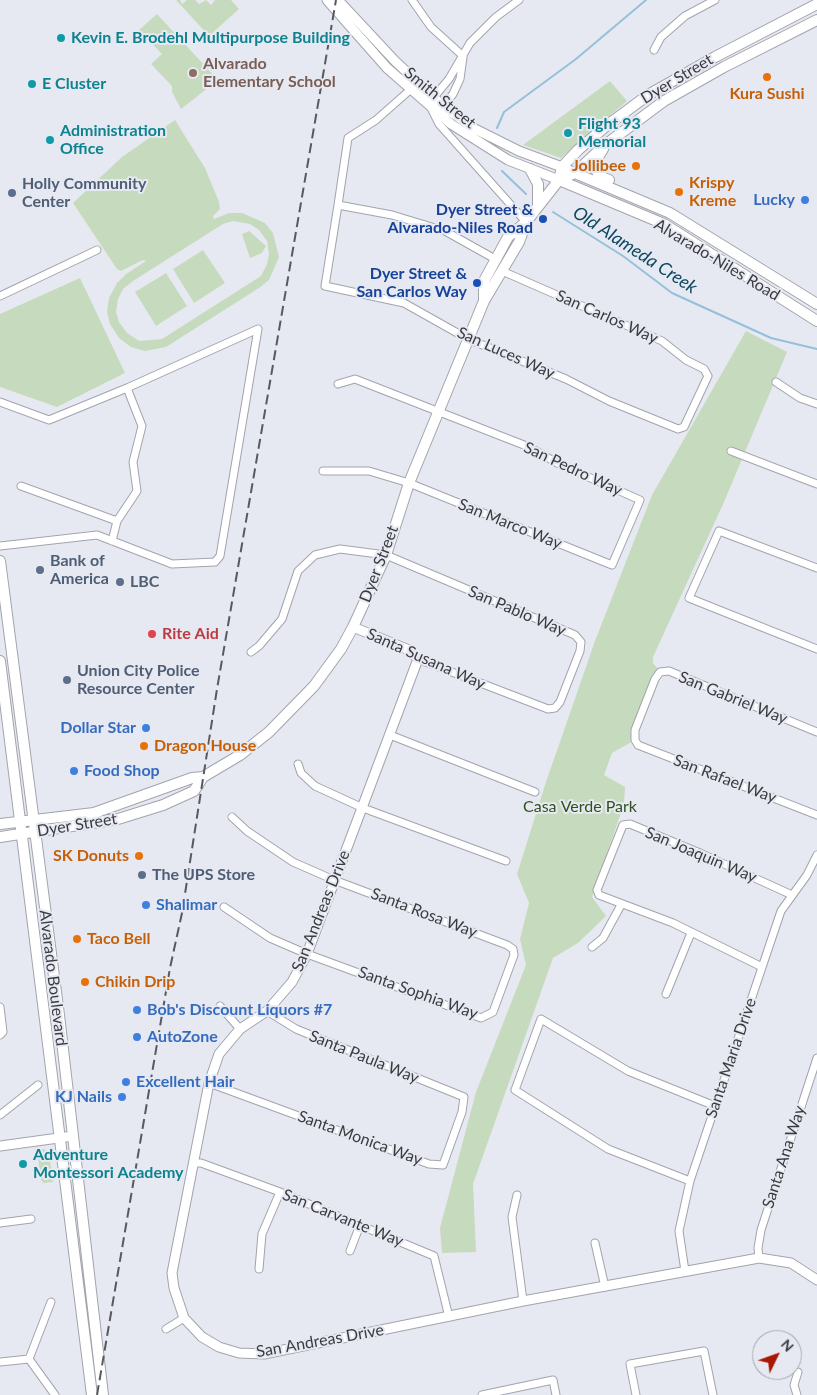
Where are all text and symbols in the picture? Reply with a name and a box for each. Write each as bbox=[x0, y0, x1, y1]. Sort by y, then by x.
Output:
place label: Kevin E. Brodehl Multipurpose Building bbox=[71, 28, 350, 48]
marker: Kevin E. Brodehl Multipurpose Building bbox=[55, 32, 67, 44]
street label: Dyer Street bbox=[637, 50, 717, 108]
place label: Alvarado Elementary School bbox=[203, 54, 336, 92]
street label: Smith Street bbox=[400, 63, 480, 133]
marker: Alvarado Elementary School bbox=[187, 67, 199, 79]
marker: Kura Sushi bbox=[761, 71, 773, 83]
place label: E Cluster bbox=[42, 74, 106, 94]
marker: E Cluster bbox=[26, 78, 38, 90]
place label: Kura Sushi bbox=[729, 84, 805, 104]
place label: Flight 93 Memorial bbox=[578, 114, 646, 152]
place label: Administration Office bbox=[60, 121, 166, 159]
marker: Flight 93 Memorial bbox=[562, 127, 574, 139]
marker: Administration Office bbox=[44, 134, 56, 146]
place label: Jollibee bbox=[572, 156, 626, 176]
marker: Jollibee bbox=[630, 160, 642, 172]
place label: Krispy Kreme bbox=[689, 173, 736, 211]
place label: Holly Community Center bbox=[22, 174, 146, 212]
marker: Krispy Kreme bbox=[673, 186, 685, 198]
marker: Holly Community Center bbox=[6, 187, 18, 199]
place label: Lucky bbox=[753, 190, 795, 210]
marker: Lucky bbox=[799, 194, 811, 206]
place label: Dyer Street & Alvarado-Niles Road bbox=[387, 200, 533, 238]
water label: Old Alameda Creek bbox=[569, 202, 701, 298]
marker: Dyer Street & Alvarado-Niles Road bbox=[537, 213, 549, 225]
street label: Alvarado-Niles Road bbox=[651, 215, 783, 305]
place label: Dyer Street & San Carlos Way bbox=[356, 264, 467, 302]
marker: Dyer Street & San Carlos Way bbox=[471, 277, 483, 289]
street label: San Carlos Way bbox=[553, 286, 661, 348]
street label: San Luces Way bbox=[454, 323, 558, 383]
street label: San Pedro Way bbox=[521, 438, 625, 500]
street label: San Marco Way bbox=[455, 495, 565, 553]
street label: Dyer Street bbox=[356, 523, 402, 605]
place label: Bank of America bbox=[50, 551, 109, 589]
marker: Bank of America bbox=[34, 564, 46, 576]
place label: LBC bbox=[130, 572, 159, 592]
marker: LBC bbox=[114, 576, 126, 588]
street label: San Pablo Way bbox=[465, 582, 569, 640]
place label: Rite Aid bbox=[162, 624, 219, 644]
street label: Santa Susana Way bbox=[364, 624, 488, 694]
marker: Rite Aid bbox=[146, 628, 158, 640]
place label: Union City Police Resource Center bbox=[77, 661, 200, 699]
street label: San Gabriel Way bbox=[676, 667, 790, 729]
marker: Union City Police Resource Center bbox=[61, 674, 73, 686]
place label: Dollar Star bbox=[60, 718, 136, 738]
marker: Dollar Star bbox=[140, 722, 152, 734]
place label: Dragon House bbox=[154, 736, 256, 756]
marker: Dragon House bbox=[138, 740, 150, 752]
street label: San Rafael Way bbox=[671, 751, 779, 807]
place label: Food Shop bbox=[84, 761, 160, 781]
marker: Food Shop bbox=[68, 765, 80, 777]
park label: Casa Verde Park bbox=[523, 797, 637, 817]
street label: Dyer Street bbox=[36, 809, 118, 841]
street label: San Joaquin Way bbox=[642, 823, 760, 887]
place label: SK Donuts bbox=[53, 846, 129, 866]
street label: San Andreas Drive bbox=[288, 847, 354, 975]
marker: SK Donuts bbox=[133, 850, 145, 862]
place label: The UPS Store bbox=[152, 865, 255, 885]
marker: The UPS Store bbox=[136, 869, 148, 881]
street label: Santa Rosa Way bbox=[368, 884, 480, 942]
place label: Shalimar bbox=[156, 895, 217, 915]
marker: Shalimar bbox=[140, 899, 152, 911]
street label: Alvarado Boulevard bbox=[35, 909, 71, 1047]
place label: Taco Bell bbox=[87, 929, 151, 949]
marker: Taco Bell bbox=[71, 933, 83, 945]
street label: Santa Sophia Way bbox=[355, 962, 481, 1024]
place label: Chikin Drip bbox=[95, 972, 175, 992]
marker: Chikin Drip bbox=[79, 976, 91, 988]
street label: Santa Maria Drive bbox=[701, 996, 761, 1120]
place label: Bob's Discount Liquors #7 bbox=[147, 1000, 332, 1020]
marker: Bob's Discount Liquors #7 bbox=[131, 1004, 143, 1016]
street label: Santa Paula Way bbox=[306, 1026, 422, 1088]
place label: AutoZone bbox=[147, 1027, 218, 1047]
marker: AutoZone bbox=[131, 1031, 143, 1043]
place label: Excellent Hair bbox=[136, 1072, 235, 1092]
marker: Excellent Hair bbox=[120, 1076, 132, 1088]
place label: KJ Nails bbox=[55, 1087, 112, 1107]
marker: KJ Nails bbox=[116, 1091, 128, 1103]
street label: Santa Ana Way bbox=[758, 1103, 810, 1211]
street label: Santa Monica Way bbox=[295, 1107, 425, 1169]
place label: Adventure Montessori Academy bbox=[33, 1145, 184, 1183]
marker: Adventure Montessori Academy bbox=[17, 1158, 29, 1170]
street label: San Carvante Way bbox=[280, 1185, 406, 1251]
street label: San Andreas Drive bbox=[255, 1320, 385, 1362]
north arrow bbox=[752, 1330, 802, 1380]
text: N bbox=[778, 1336, 798, 1355]

